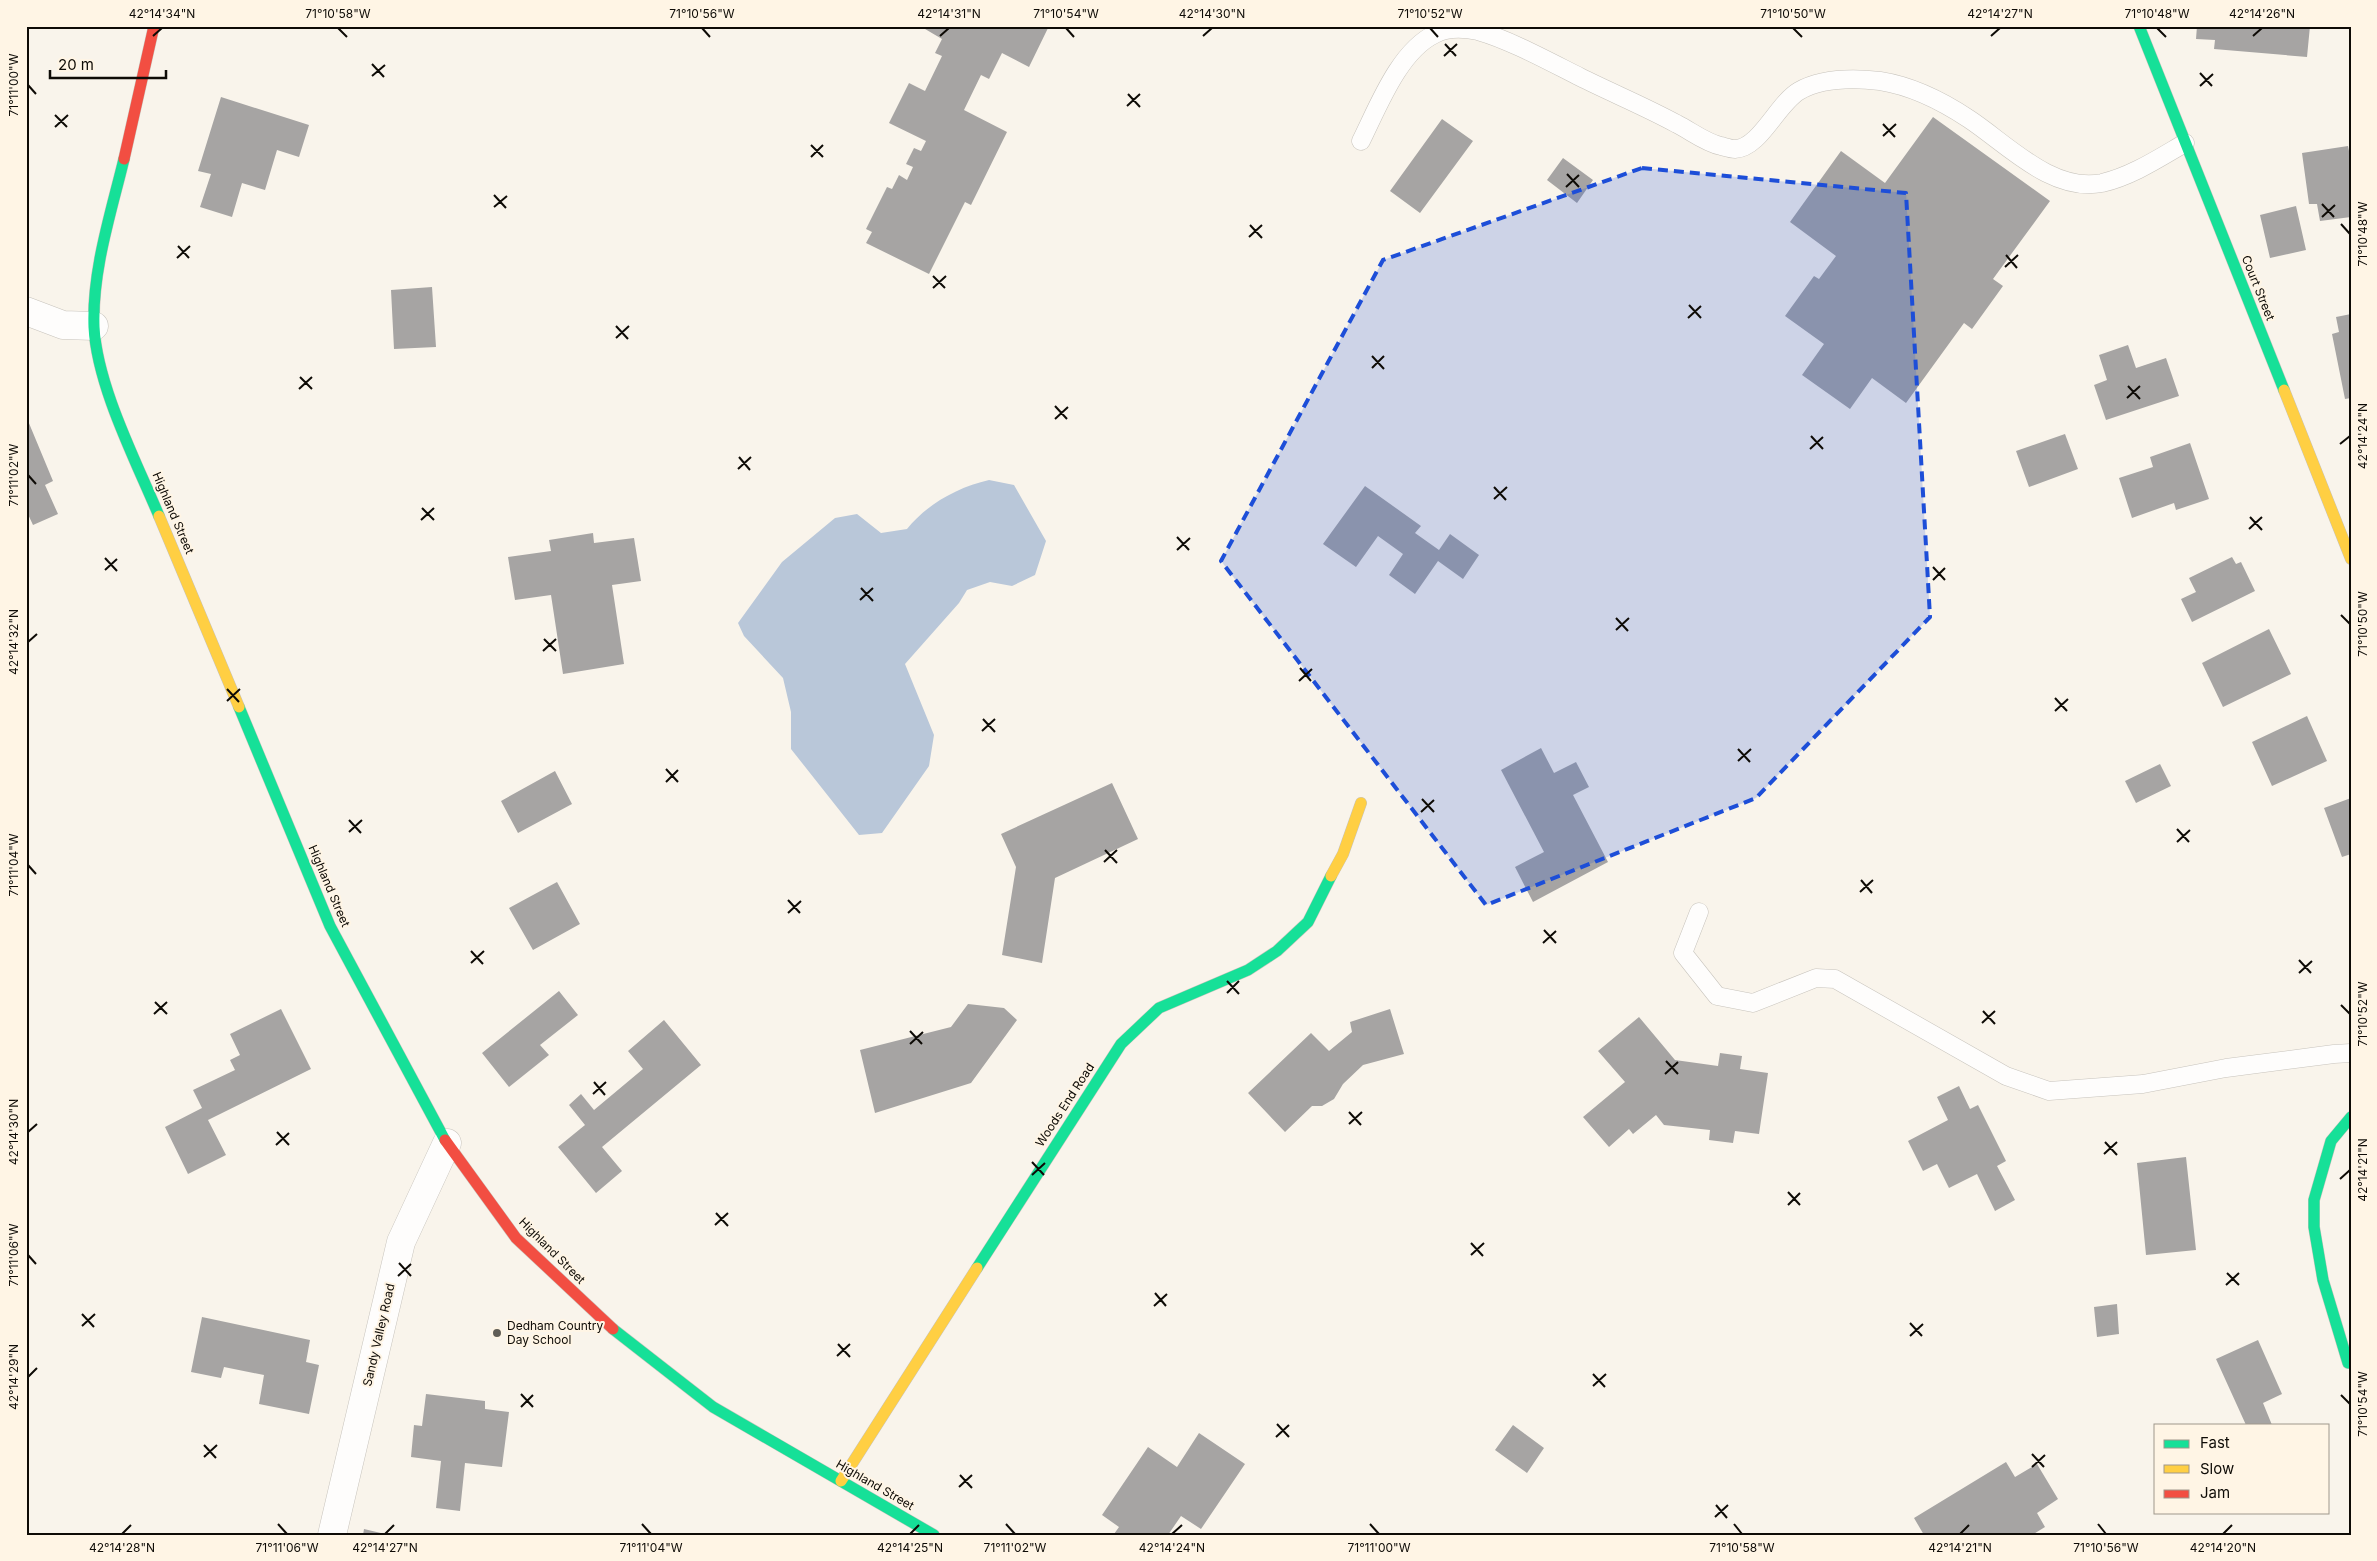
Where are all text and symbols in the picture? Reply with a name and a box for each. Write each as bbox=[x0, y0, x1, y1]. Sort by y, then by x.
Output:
text: 42°14'34"N bbox=[129, 6, 195, 21]
text: 71°10'58"W bbox=[305, 6, 371, 21]
text: 71°10'56"W bbox=[669, 6, 735, 21]
text: 42°14'31"N bbox=[917, 6, 981, 21]
text: 71°10'54"W bbox=[1033, 6, 1099, 21]
text: 42°14'30"N bbox=[1179, 6, 1245, 21]
text: 71°10'52"W bbox=[1397, 6, 1463, 21]
text: 71°10'50"W bbox=[1760, 6, 1826, 21]
text: 42°14'27"N bbox=[1967, 6, 2033, 21]
text: 71°10'48"W bbox=[2124, 6, 2190, 21]
text: 42°14'26"N bbox=[2229, 6, 2295, 21]
scale bar bbox=[50, 48, 166, 80]
text: 71°11'00"W bbox=[6, 53, 21, 117]
text: 20 m bbox=[58, 55, 94, 74]
text: 71°10'48"W bbox=[2355, 201, 2370, 267]
street label: Court Street bbox=[2239, 253, 2278, 323]
text: 42°14'24"N bbox=[2355, 403, 2370, 469]
text: 71°11'02"W bbox=[6, 443, 21, 506]
street label: Highland Street bbox=[149, 470, 198, 556]
text: 71°10'50"W bbox=[2355, 591, 2370, 657]
text: 42°14'32"N bbox=[6, 609, 21, 675]
text: 71°11'04"W bbox=[6, 833, 21, 897]
street label: Highland Street bbox=[305, 843, 354, 929]
text: 71°10'52"W bbox=[2355, 981, 2370, 1047]
street label: Woods End Road bbox=[1032, 1060, 1097, 1149]
text: 42°14'30"N bbox=[6, 1099, 21, 1165]
text: 42°14'21"N bbox=[2355, 1138, 2370, 1202]
street label: Highland Street bbox=[516, 1214, 589, 1287]
text: 71°11'06"W bbox=[6, 1223, 21, 1286]
street label: Sandy Valley Road bbox=[359, 1282, 398, 1388]
place label: Dedham Country Day School bbox=[507, 1318, 604, 1347]
marker: Dedham Country Day School bbox=[491, 1327, 503, 1339]
text: 42°14'29"N bbox=[6, 1344, 21, 1410]
text: 71°10'54"W bbox=[2355, 1371, 2370, 1437]
legend bbox=[2154, 1424, 2330, 1514]
text: Fast bbox=[2200, 1433, 2230, 1452]
street label: Highland Street bbox=[834, 1456, 917, 1513]
text: Slow bbox=[2200, 1459, 2234, 1478]
text: Jam bbox=[2200, 1483, 2230, 1502]
text: 42°14'28"N bbox=[89, 1540, 155, 1555]
text: 71°11'06"W bbox=[256, 1540, 319, 1555]
text: 42°14'27"N bbox=[352, 1540, 418, 1555]
text: 71°11'04"W bbox=[619, 1540, 683, 1555]
text: 42°14'25"N bbox=[877, 1540, 943, 1555]
text: 71°11'02"W bbox=[984, 1540, 1047, 1555]
text: 42°14'24"N bbox=[1139, 1540, 1205, 1555]
text: 71°11'00"W bbox=[1347, 1540, 1411, 1555]
text: 71°10'58"W bbox=[1709, 1540, 1775, 1555]
text: 42°14'21"N bbox=[1928, 1540, 1992, 1555]
text: 71°10'56"W bbox=[2073, 1540, 2139, 1555]
text: 42°14'20"N bbox=[2190, 1540, 2256, 1555]

